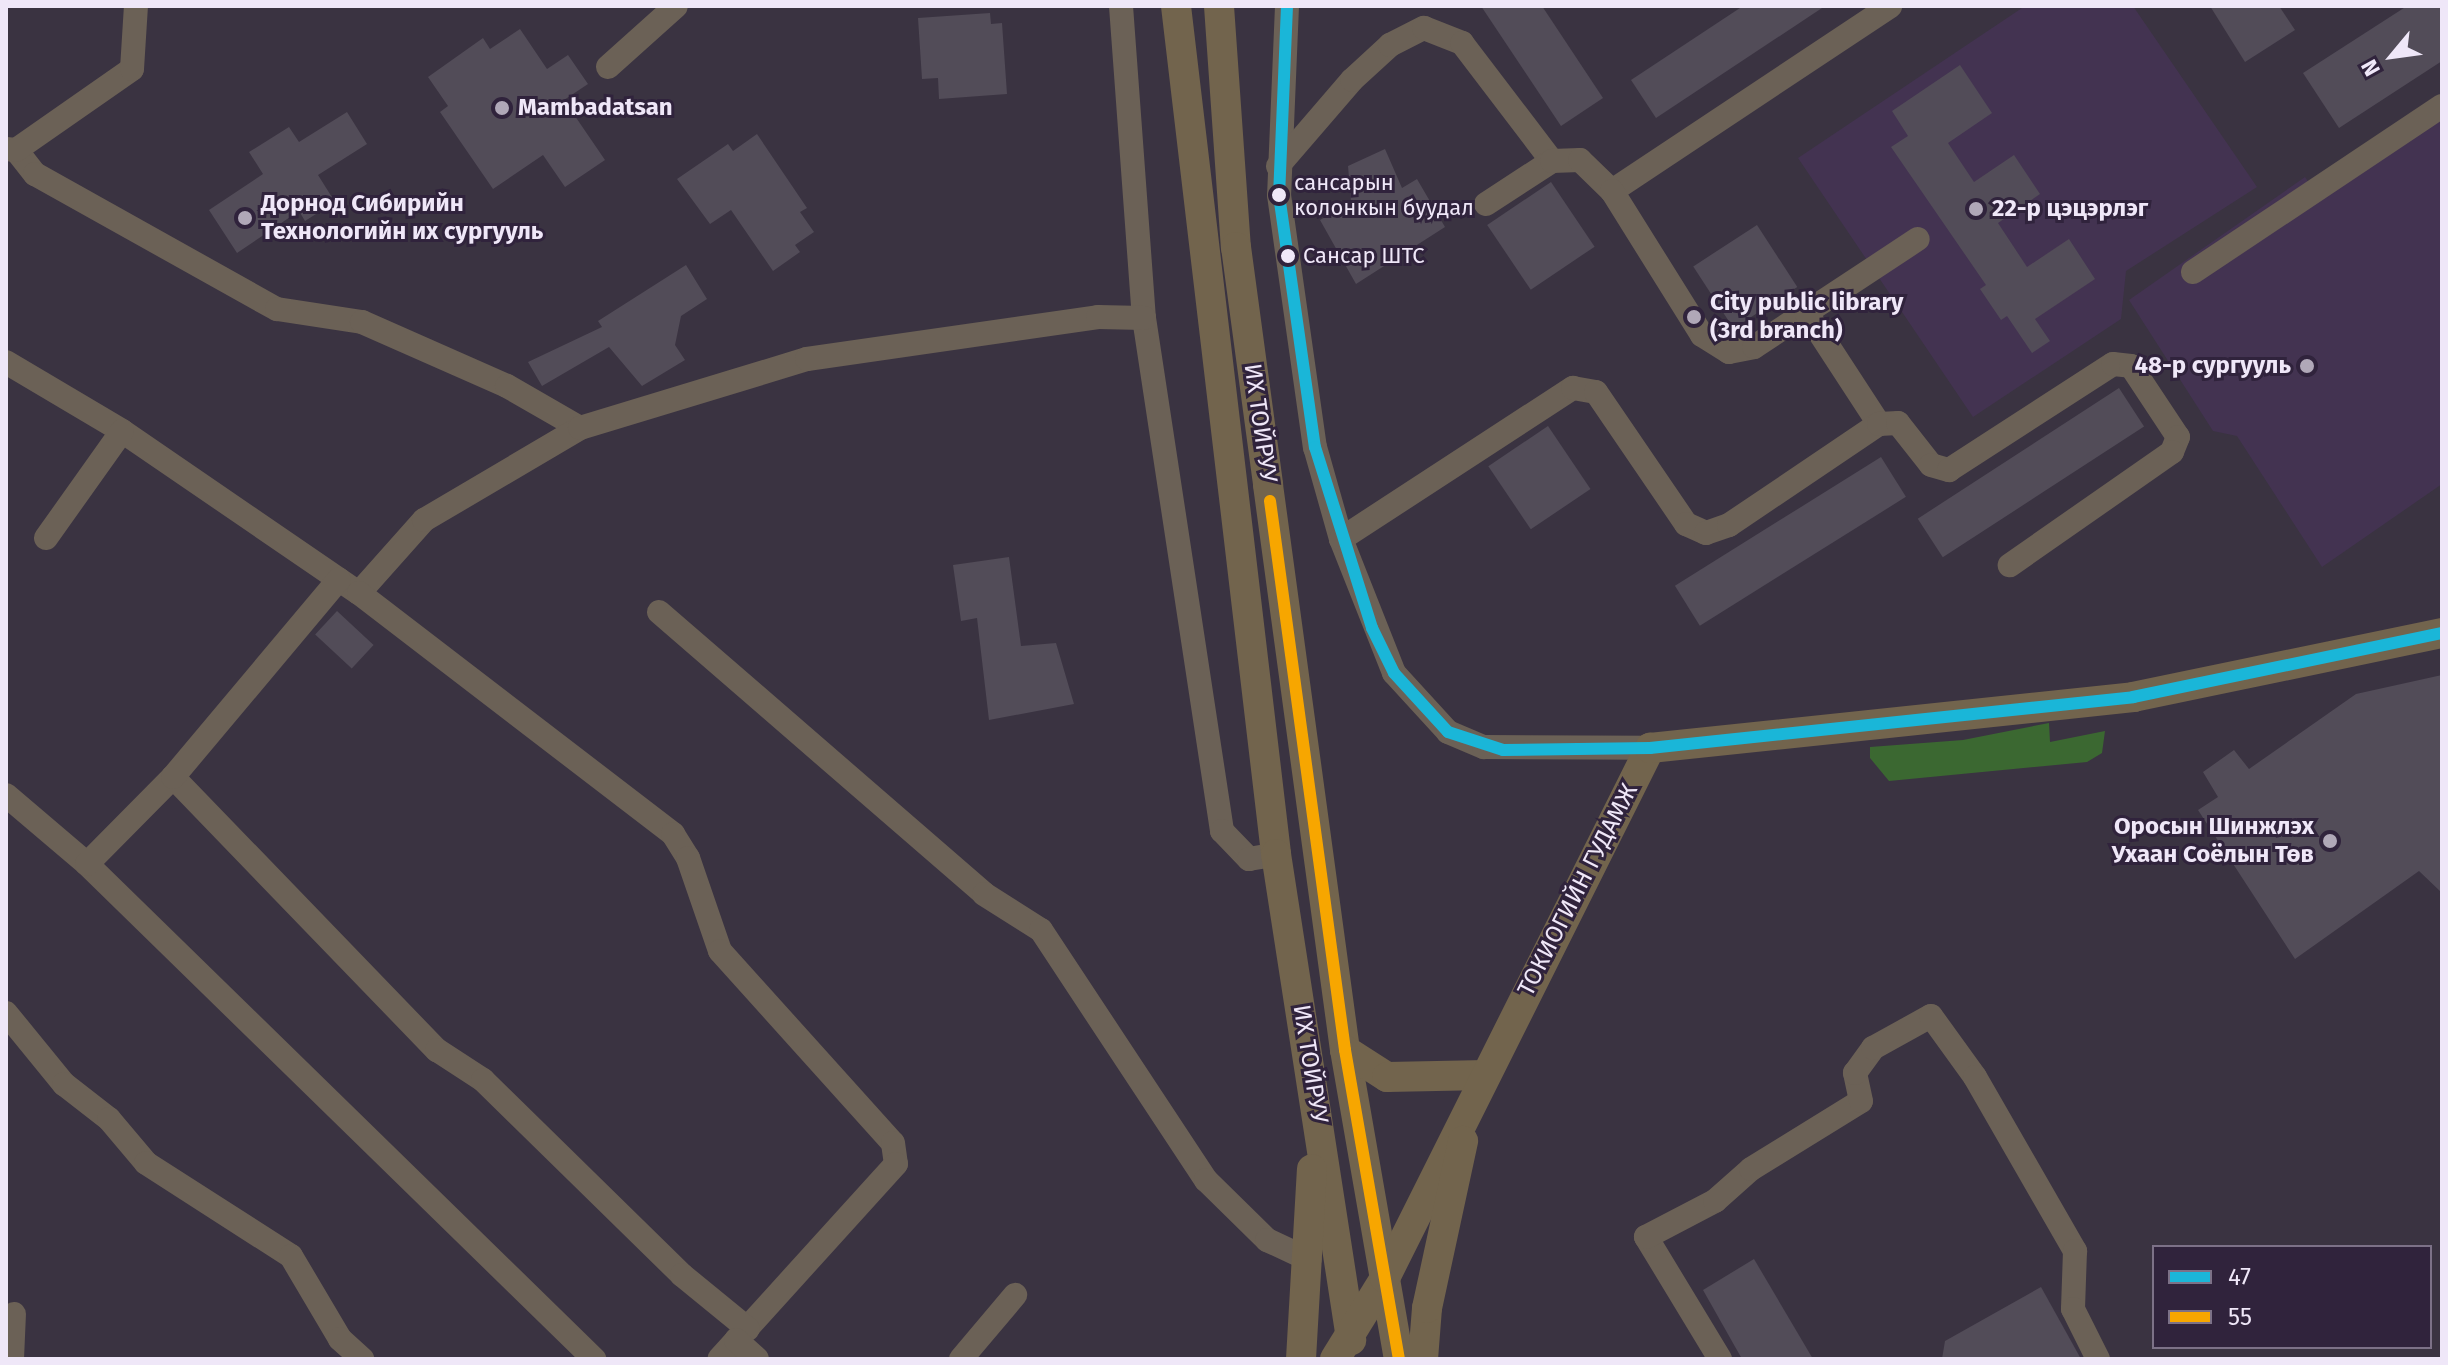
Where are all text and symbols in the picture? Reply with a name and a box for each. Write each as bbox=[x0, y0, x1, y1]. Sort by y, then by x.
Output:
north arrow bbox=[2352, 16, 2432, 96]
text: N bbox=[2355, 55, 2386, 81]
place label: Mambadatsan bbox=[518, 94, 673, 122]
marker: Mambadatsan bbox=[493, 99, 511, 117]
place label: сансарын колонкын буудал bbox=[1294, 169, 1474, 220]
marker: сансарын колонкын буудал bbox=[1271, 187, 1287, 203]
place label: Дорнод Сибирийн Технологийн их сургууль bbox=[261, 190, 543, 246]
place label: 22-р цэцэрлэг bbox=[1992, 195, 2148, 223]
marker: 22-р цэцэрлэг bbox=[1967, 200, 1985, 218]
marker: Дорнод Сибирийн Технологийн их сургууль bbox=[236, 209, 254, 227]
place label: Сансар ШТС bbox=[1303, 243, 1425, 269]
marker: Сансар ШТС bbox=[1280, 248, 1296, 264]
place label: City public library (3rd branch) bbox=[1710, 289, 1904, 345]
marker: City public library (3rd branch) bbox=[1685, 308, 1703, 326]
place label: 48-р сургууль bbox=[2134, 352, 2291, 380]
marker: 48-р сургууль bbox=[2298, 357, 2316, 375]
street label: ИХ ТОЙРУУ bbox=[1237, 362, 1283, 484]
street label: ТОКИОГИЙН ГУДАМЖ bbox=[1512, 779, 1644, 1001]
place label: Оросын Шинжлэх Ухаан Соёлын Төв bbox=[2112, 813, 2314, 869]
marker: Оросын Шинжлэх Ухаан Соёлын Төв bbox=[2321, 832, 2339, 850]
street label: ИХ ТОЙРУУ bbox=[1286, 1003, 1334, 1125]
legend bbox=[2152, 1245, 2432, 1349]
text: 47 bbox=[2228, 1263, 2251, 1291]
text: 55 bbox=[2228, 1303, 2252, 1331]

